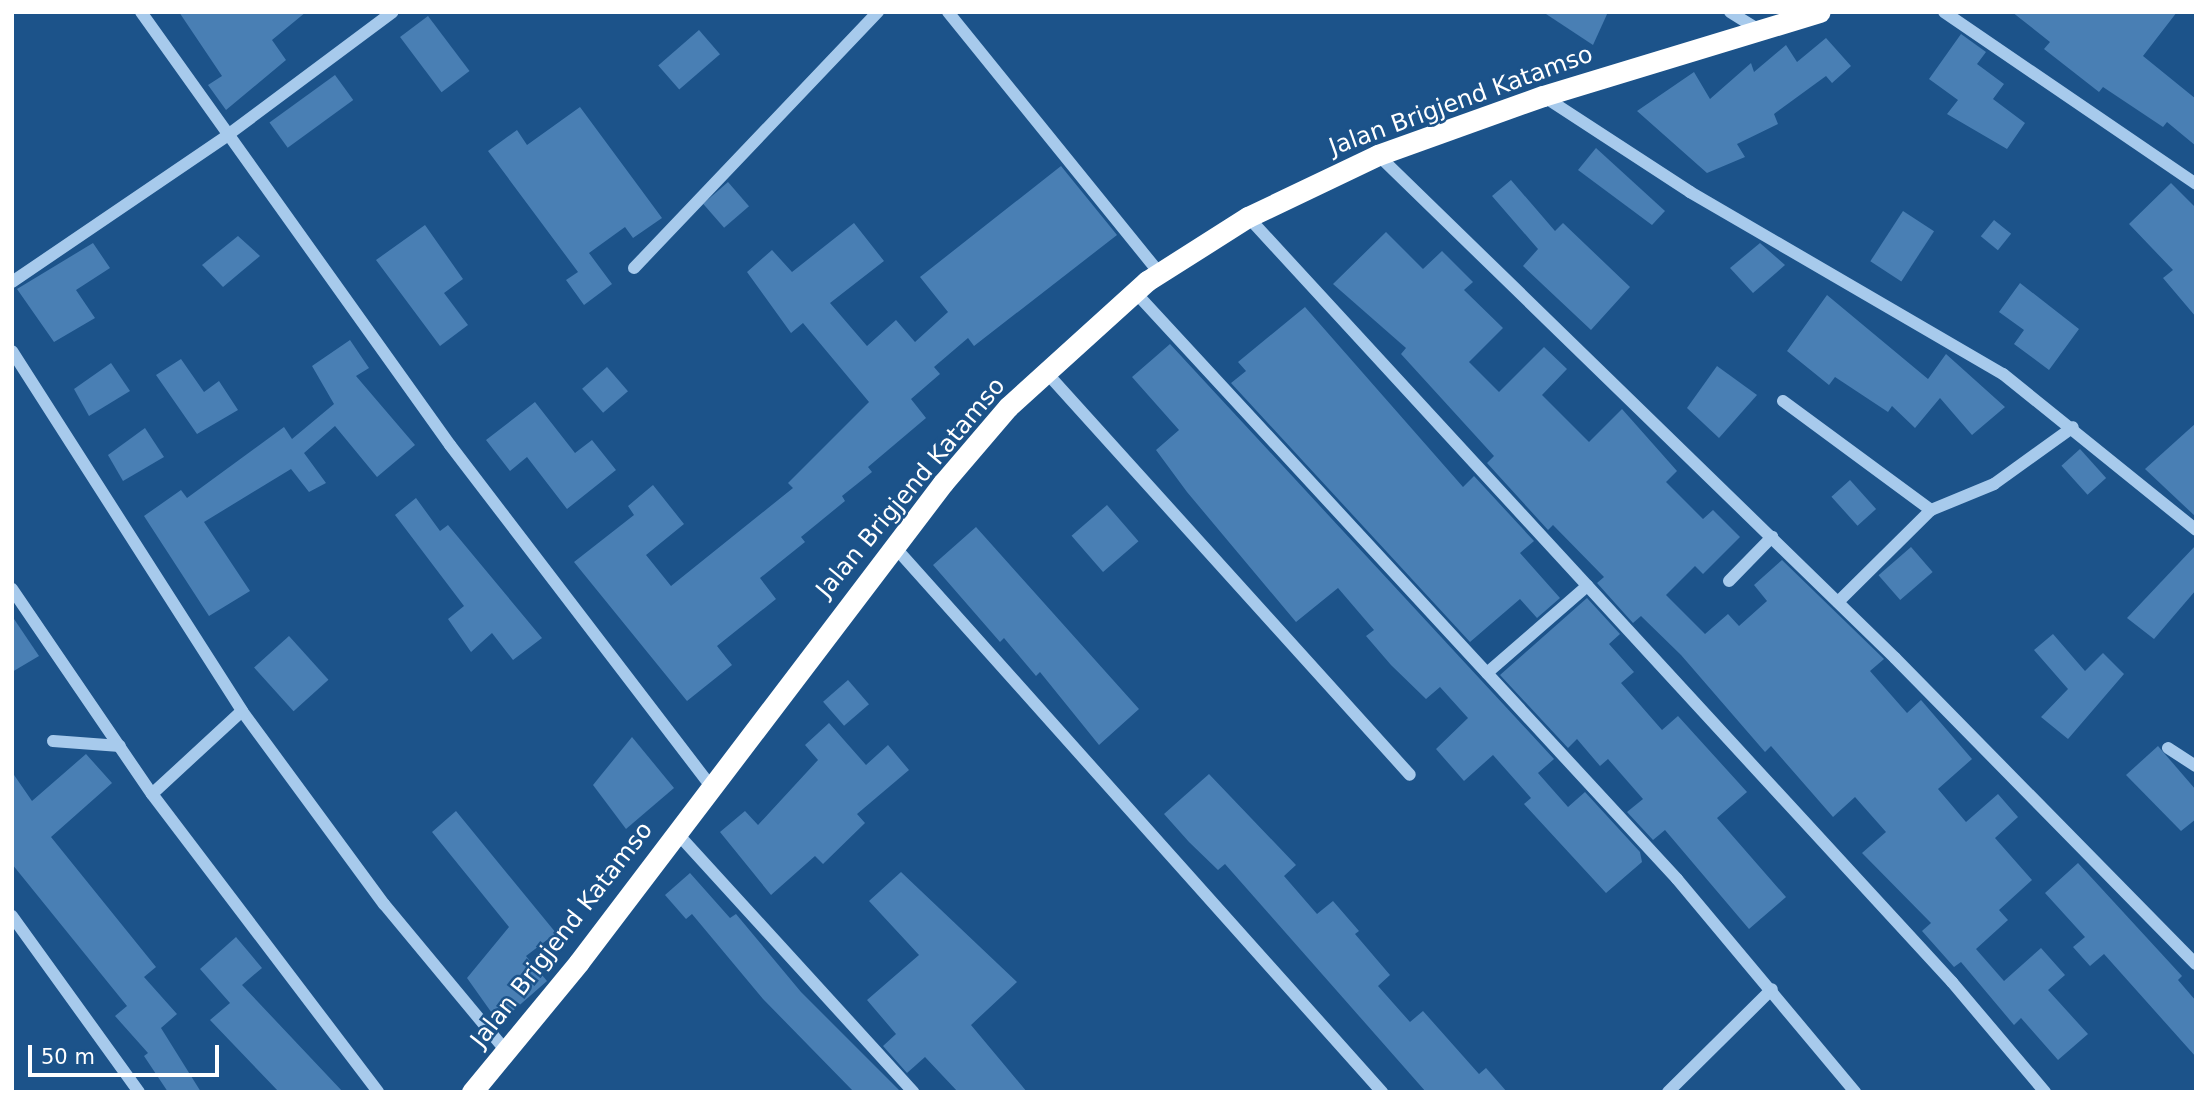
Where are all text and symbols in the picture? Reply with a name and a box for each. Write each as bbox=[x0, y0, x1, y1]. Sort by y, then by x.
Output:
street label: Jalan Brigjend Katamso bbox=[1325, 40, 1597, 162]
street label: Jalan Brigjend Katamso bbox=[810, 372, 1012, 604]
street label: Jalan Brigjend Katamso bbox=[465, 816, 659, 1054]
scale bar bbox=[32, 1030, 222, 1074]
text: 50 m bbox=[41, 1045, 95, 1069]

